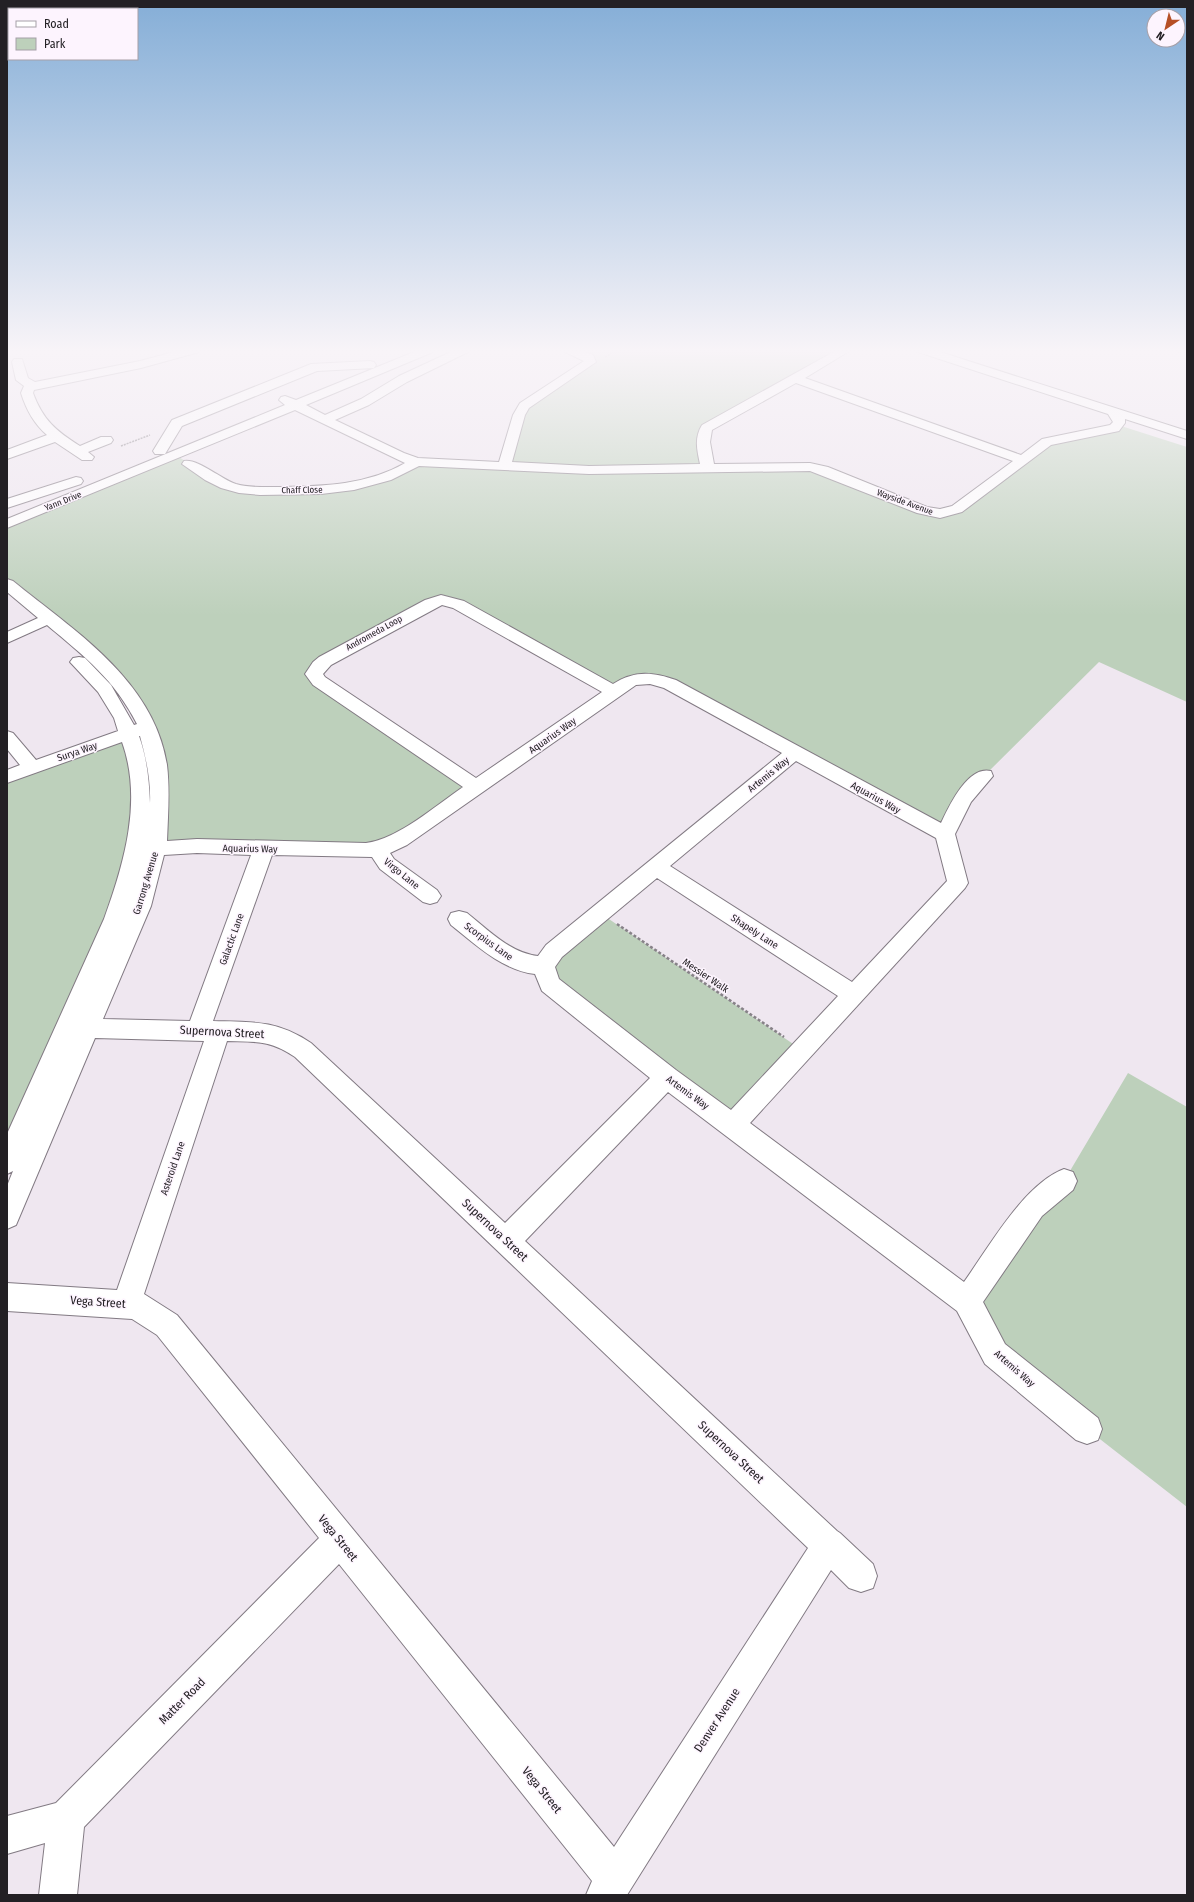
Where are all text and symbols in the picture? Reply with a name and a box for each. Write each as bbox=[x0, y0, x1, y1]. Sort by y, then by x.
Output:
legend bbox=[8, 8, 138, 60]
north arrow bbox=[1146, 8, 1186, 48]
text: Road bbox=[44, 17, 69, 31]
text: N bbox=[1154, 29, 1167, 43]
text: Park bbox=[44, 37, 66, 51]
street label: Chaff Close bbox=[281, 485, 323, 495]
street label: Wayside Avenue bbox=[875, 487, 935, 517]
street label: Yann Drive bbox=[43, 489, 83, 513]
street label: Andromeda Loop bbox=[344, 613, 404, 653]
street label: Aquarius Way bbox=[527, 715, 579, 757]
street label: Surya Way bbox=[56, 739, 99, 764]
street label: Artemis Way bbox=[745, 754, 792, 795]
street label: Aquarius Way bbox=[849, 779, 903, 817]
street label: Aquarius Way bbox=[222, 843, 278, 855]
street label: Garrong Avenue bbox=[131, 850, 161, 916]
street label: Virgo Lane bbox=[381, 856, 422, 892]
street label: Galactic Lane bbox=[217, 912, 247, 967]
street label: Shapely Lane bbox=[728, 912, 781, 952]
street label: Scorpius Lane bbox=[462, 920, 515, 963]
street label: Messier Walk bbox=[680, 956, 731, 996]
street label: Supernova Street bbox=[179, 1023, 265, 1041]
street label: Artemis Way bbox=[664, 1073, 712, 1113]
street label: Asteroid Lane bbox=[158, 1140, 188, 1197]
street label: Supernova Street bbox=[459, 1196, 531, 1264]
street label: Vega Street bbox=[70, 1293, 126, 1311]
street label: Artemis Way bbox=[992, 1348, 1038, 1390]
street label: Supernova Street bbox=[695, 1418, 767, 1486]
street label: Vega Street bbox=[315, 1512, 361, 1564]
street label: Matter Road bbox=[156, 1675, 208, 1727]
street label: Denver Avenue bbox=[691, 1685, 743, 1755]
street label: Vega Street bbox=[519, 1764, 565, 1816]

